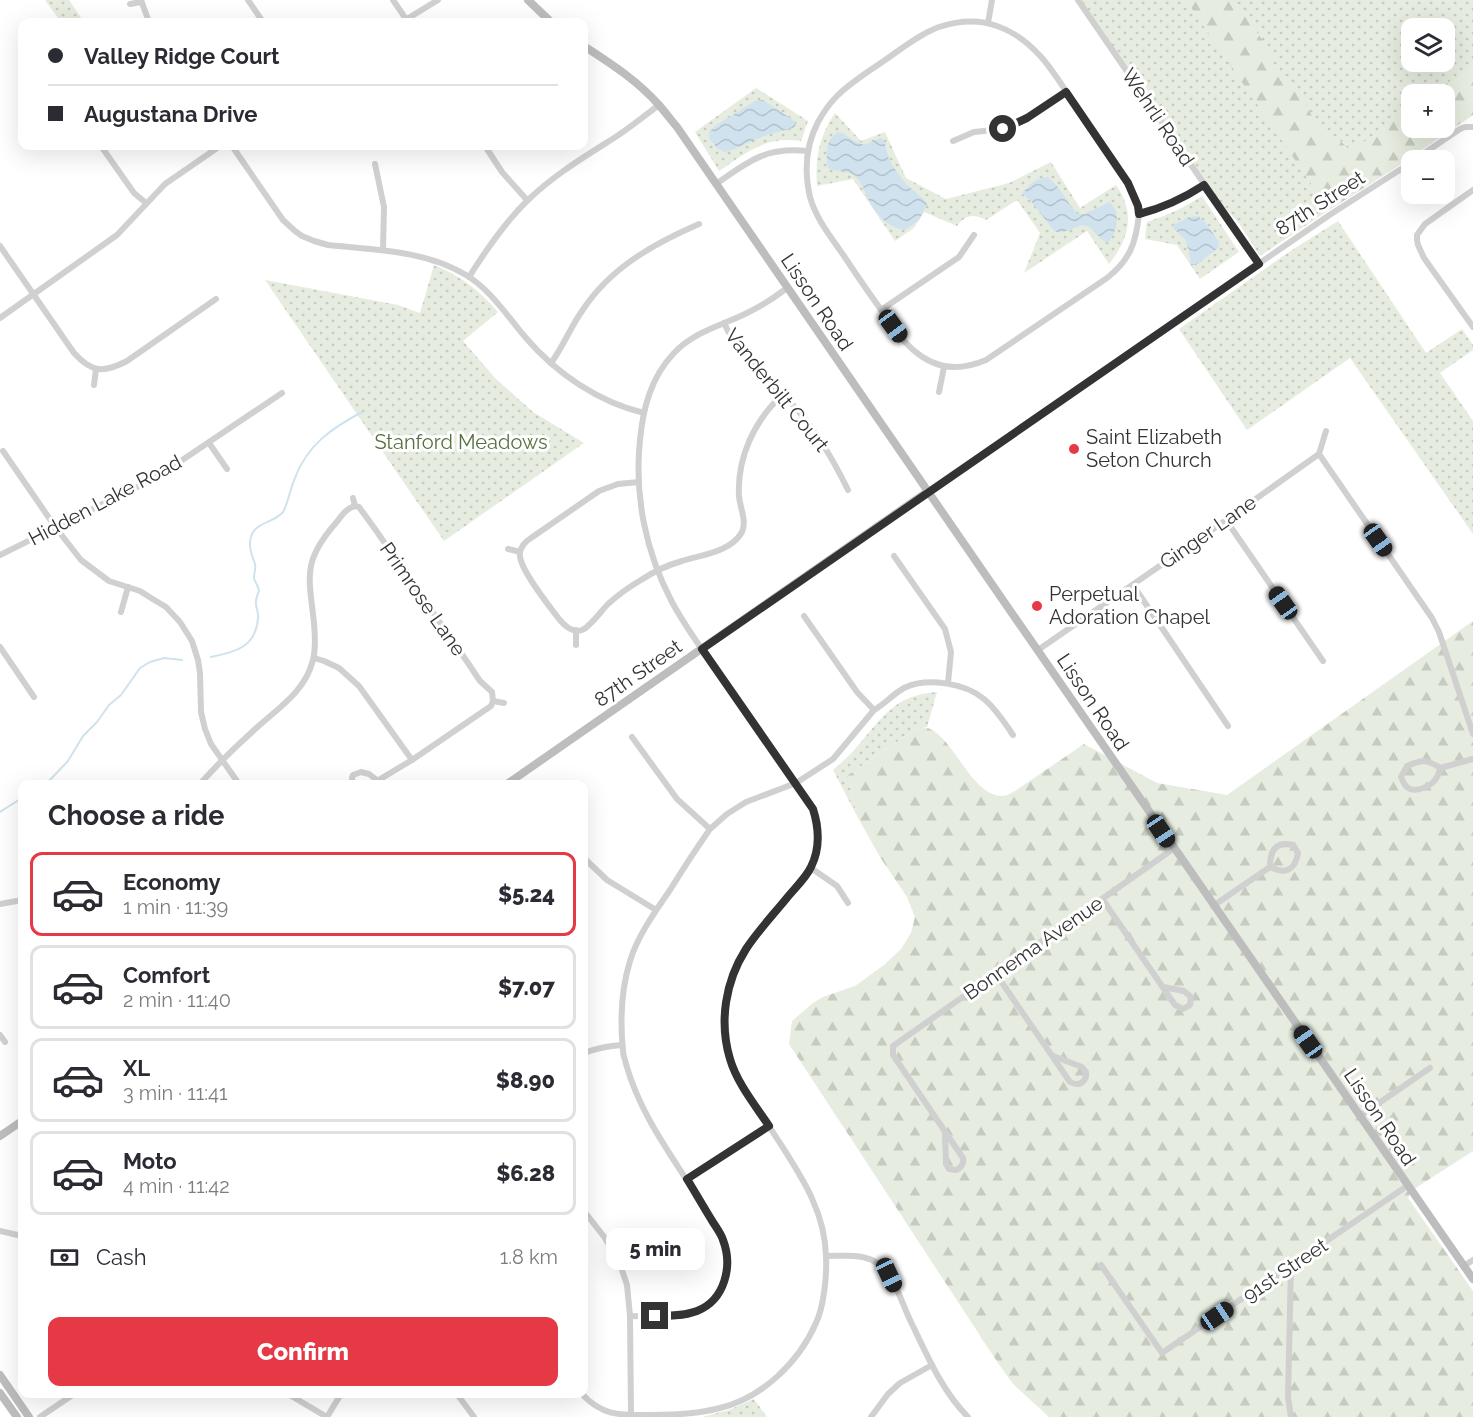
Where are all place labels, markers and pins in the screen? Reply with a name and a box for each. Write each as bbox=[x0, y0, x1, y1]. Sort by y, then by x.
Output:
place label: Saint Elizabeth Seton Church bbox=[1086, 425, 1222, 472]
marker: Saint Elizabeth Seton Church bbox=[1067, 442, 1081, 456]
place label: Perpetual Adoration Chapel bbox=[1049, 582, 1210, 629]
marker: Perpetual Adoration Chapel bbox=[1030, 599, 1044, 613]

